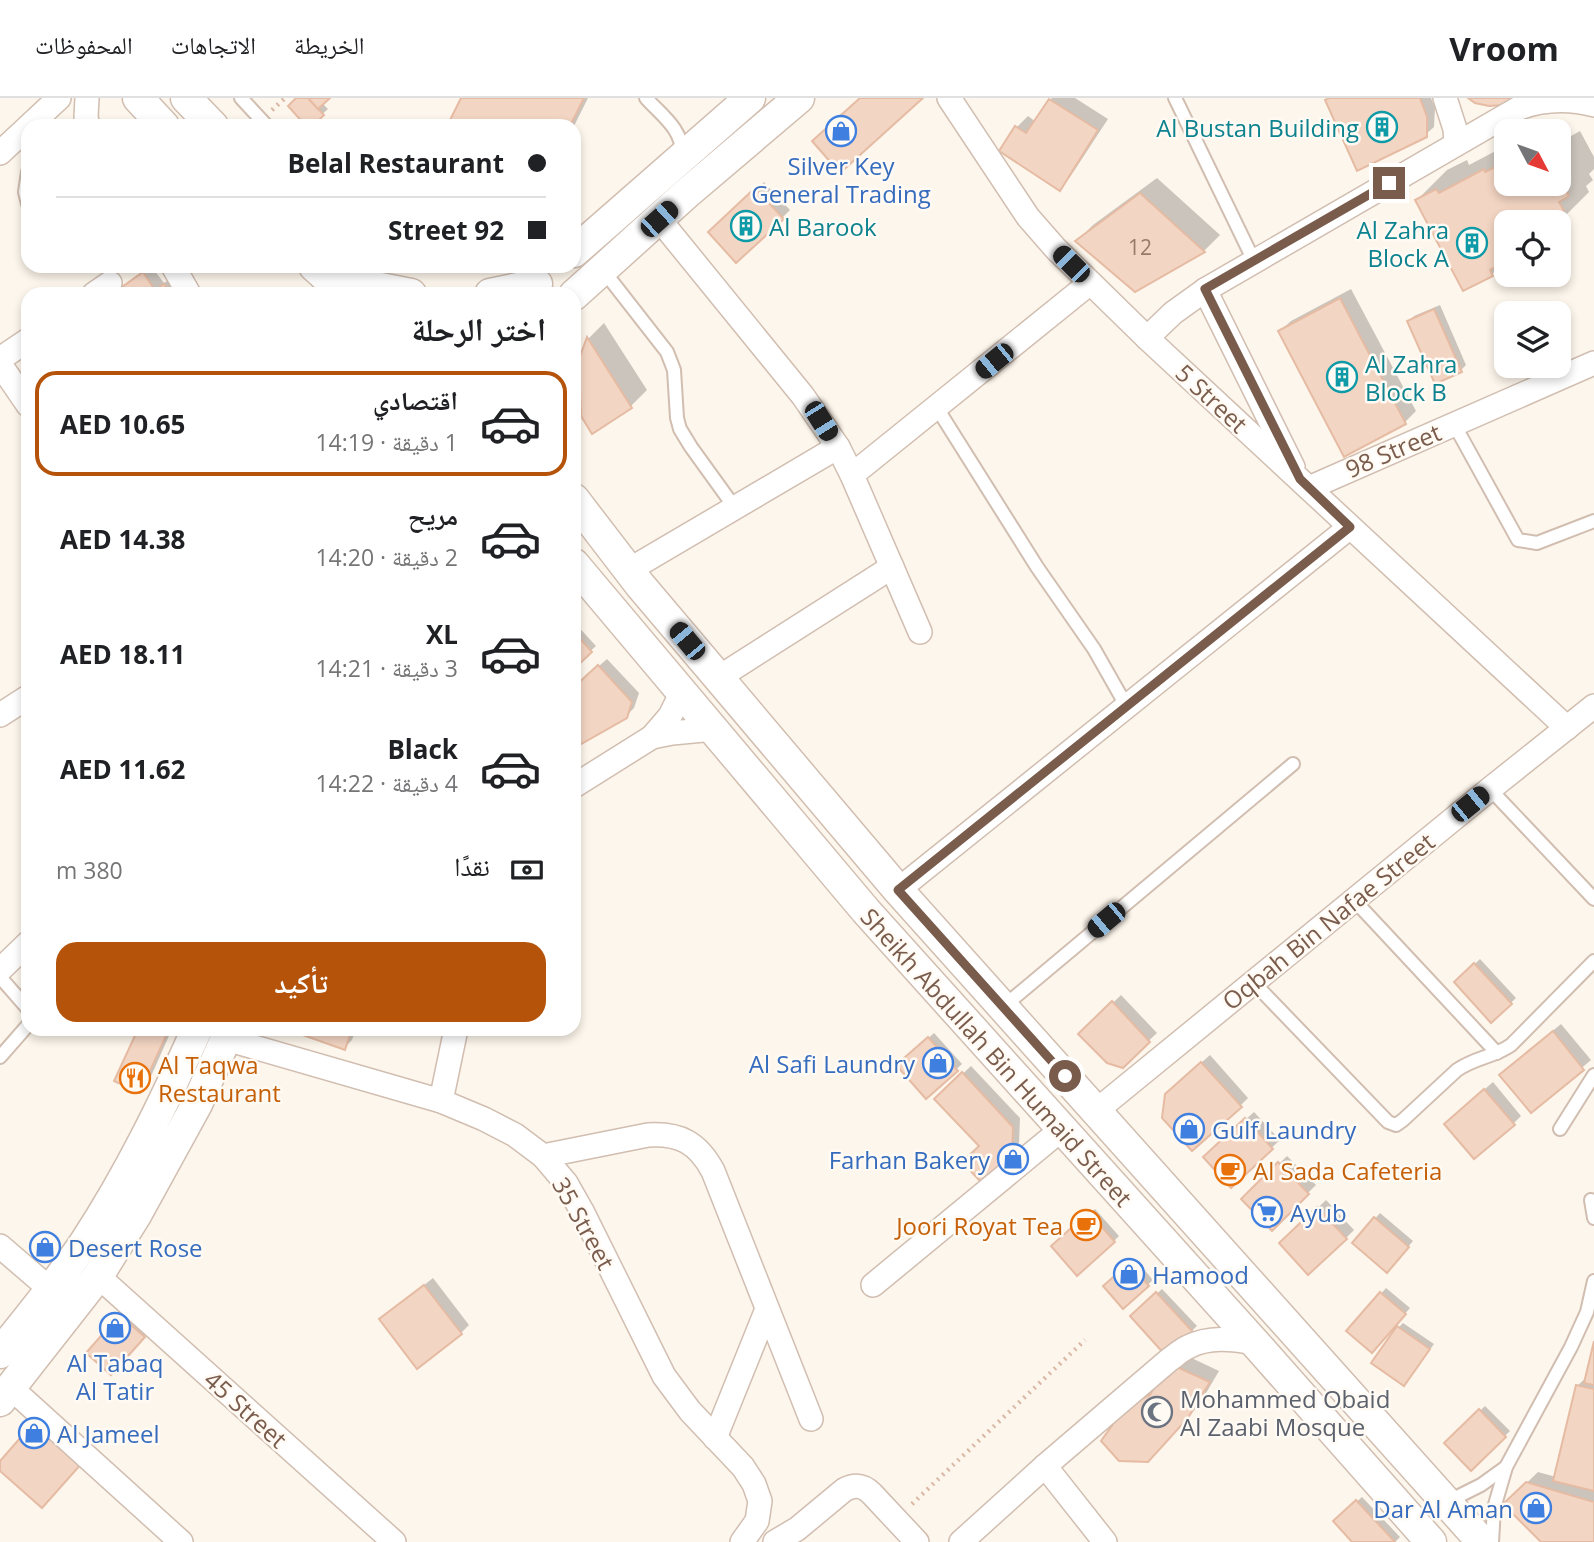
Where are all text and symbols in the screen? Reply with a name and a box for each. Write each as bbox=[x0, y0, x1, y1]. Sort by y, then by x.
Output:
text: Vroom bbox=[1449, 26, 1559, 71]
text: المحفوظات bbox=[35, 28, 133, 61]
text: الاتجاهات bbox=[171, 28, 256, 61]
text: الخريطة bbox=[294, 28, 365, 61]
building icon: Al Bustan Building bbox=[1365, 110, 1399, 144]
place label: Al Bustan Building bbox=[1156, 111, 1359, 144]
shop icon: Silver Key General Trading bbox=[824, 114, 858, 148]
north arrow bbox=[1494, 119, 1572, 196]
map controls bbox=[1494, 119, 1571, 378]
text: Belal Restaurant bbox=[287, 145, 504, 181]
place label: Silver Key General Trading bbox=[751, 149, 931, 210]
route end bbox=[1373, 167, 1405, 199]
car bbox=[637, 197, 682, 241]
building icon: Al Barook bbox=[729, 209, 763, 243]
place label: Al Barook bbox=[769, 210, 877, 243]
button: locate bbox=[1494, 210, 1571, 287]
text: 92 Street bbox=[388, 212, 504, 248]
place label: Al Zahra Block A bbox=[1357, 213, 1450, 274]
building icon: Al Zahra Block A bbox=[1455, 226, 1489, 260]
house number: 12 bbox=[1128, 233, 1152, 261]
car bbox=[1049, 242, 1094, 286]
button: layers bbox=[1494, 301, 1571, 378]
text: اختر الرحلة bbox=[411, 307, 546, 350]
car bbox=[972, 340, 1017, 382]
place label: Al Zahra Block B bbox=[1365, 347, 1457, 408]
street label: 5 Street bbox=[1169, 356, 1255, 440]
building icon: Al Zahra Block B bbox=[1325, 360, 1359, 394]
text: اقتصادي bbox=[373, 382, 458, 418]
icon: car bbox=[479, 392, 542, 455]
car bbox=[801, 398, 842, 444]
text: AED 10.65 bbox=[60, 406, 185, 442]
street label: 98 Street bbox=[1340, 415, 1446, 485]
text: 1 دقيقة · 14:19 bbox=[315, 426, 458, 458]
text: مريح bbox=[408, 497, 458, 533]
icon: car bbox=[479, 507, 542, 570]
text: AED 14.38 bbox=[60, 521, 185, 557]
text: 2 دقيقة · 14:20 bbox=[315, 541, 458, 573]
text: XL bbox=[426, 616, 458, 652]
car bbox=[666, 618, 709, 664]
icon: car bbox=[479, 622, 542, 685]
text: AED 18.11 bbox=[60, 636, 185, 672]
text: 3 دقيقة · 14:21 bbox=[315, 652, 458, 684]
text: Black bbox=[387, 731, 458, 767]
icon: car bbox=[479, 737, 542, 800]
text: AED 11.62 bbox=[60, 751, 185, 787]
text: 4 دقيقة · 14:22 bbox=[315, 767, 458, 799]
car bbox=[1448, 783, 1493, 825]
street label: Oqbah Bin Nafae Street bbox=[1215, 825, 1441, 1017]
text: نقدًا bbox=[454, 848, 490, 884]
icon: cash bbox=[508, 851, 546, 889]
text: 380 m bbox=[56, 854, 123, 886]
car bbox=[1084, 898, 1129, 942]
street label: Sheikh Abdullah Bin Humaid Street bbox=[854, 901, 1140, 1213]
button: تأكيد bbox=[56, 942, 546, 1022]
shop icon: Al Safi Laundry bbox=[921, 1046, 955, 1080]
place label: Al Safi Laundry bbox=[749, 1047, 916, 1080]
place label: Al Taqwa Restaurant bbox=[158, 1048, 281, 1109]
route start bbox=[1049, 1060, 1081, 1092]
restaurant icon: Al Taqwa Restaurant bbox=[118, 1061, 152, 1095]
shop icon: Gulf Laundry bbox=[1172, 1112, 1206, 1146]
place label: Gulf Laundry bbox=[1212, 1113, 1357, 1146]
shop icon: Farhan Bakery bbox=[996, 1142, 1030, 1176]
place label: Farhan Bakery bbox=[829, 1143, 991, 1176]
cafe icon: Al Sada Cafeteria bbox=[1213, 1153, 1247, 1187]
place label: Al Sada Cafeteria bbox=[1253, 1154, 1442, 1187]
street label: 35 Street bbox=[545, 1171, 623, 1275]
supermarket icon: Ayub bbox=[1250, 1195, 1284, 1229]
place label: Ayub bbox=[1290, 1196, 1347, 1229]
cafe icon: Joori Royat Tea bbox=[1069, 1208, 1103, 1242]
place label: Joori Royat Tea bbox=[894, 1209, 1063, 1242]
shop icon: Desert Rose bbox=[28, 1230, 62, 1264]
place label: Desert Rose bbox=[68, 1231, 203, 1264]
shop icon: Hamood bbox=[1112, 1257, 1146, 1291]
place label: Hamood bbox=[1152, 1258, 1249, 1291]
shop icon: Al Tabaq Al Tatir bbox=[98, 1311, 132, 1345]
place label: Al Tabaq Al Tatir bbox=[67, 1346, 163, 1407]
street label: 45 Street bbox=[198, 1363, 294, 1455]
place label: Mohammed Obaid Al Zaabi Mosque bbox=[1180, 1382, 1390, 1443]
mosque icon: Mohammed Obaid Al Zaabi Mosque bbox=[1140, 1395, 1174, 1429]
shop icon: Al Jameel bbox=[17, 1416, 51, 1450]
place label: Al Jameel bbox=[57, 1417, 159, 1450]
shop icon: Dar Al Aman bbox=[1519, 1491, 1553, 1525]
place label: Dar Al Aman bbox=[1373, 1492, 1513, 1525]

